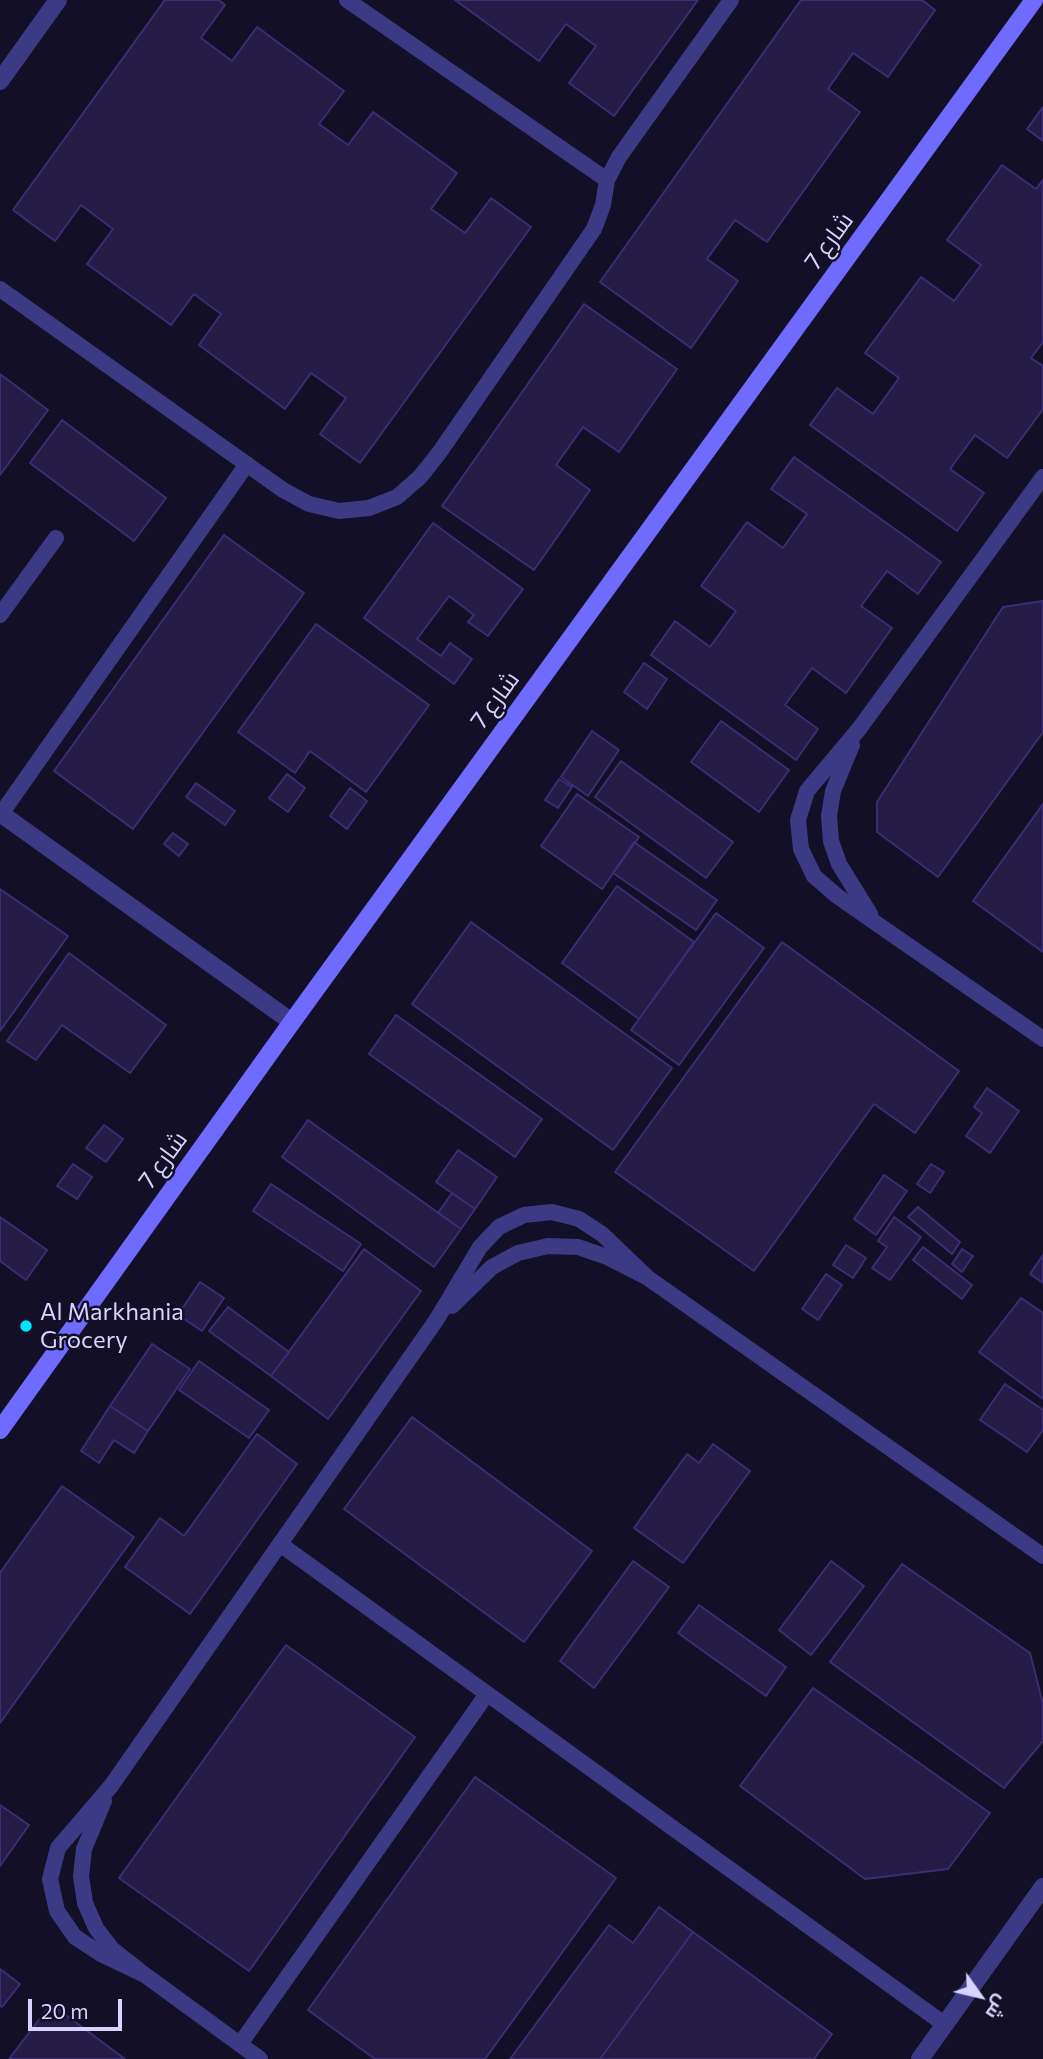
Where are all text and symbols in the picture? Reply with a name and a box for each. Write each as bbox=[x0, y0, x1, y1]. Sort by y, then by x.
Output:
street label: شارع 7 bbox=[799, 207, 859, 275]
street label: شارع 7 bbox=[465, 666, 525, 734]
street label: شارع 7 bbox=[133, 1126, 193, 1194]
place label: Al Markhania Grocery bbox=[40, 1298, 184, 1354]
marker: Al Markhania Grocery bbox=[18, 1318, 34, 1334]
north arrow bbox=[945, 1961, 1015, 2031]
scale bar bbox=[32, 1986, 126, 2030]
text: ش bbox=[981, 1991, 1014, 2025]
text: 20 m bbox=[41, 1998, 89, 2023]

